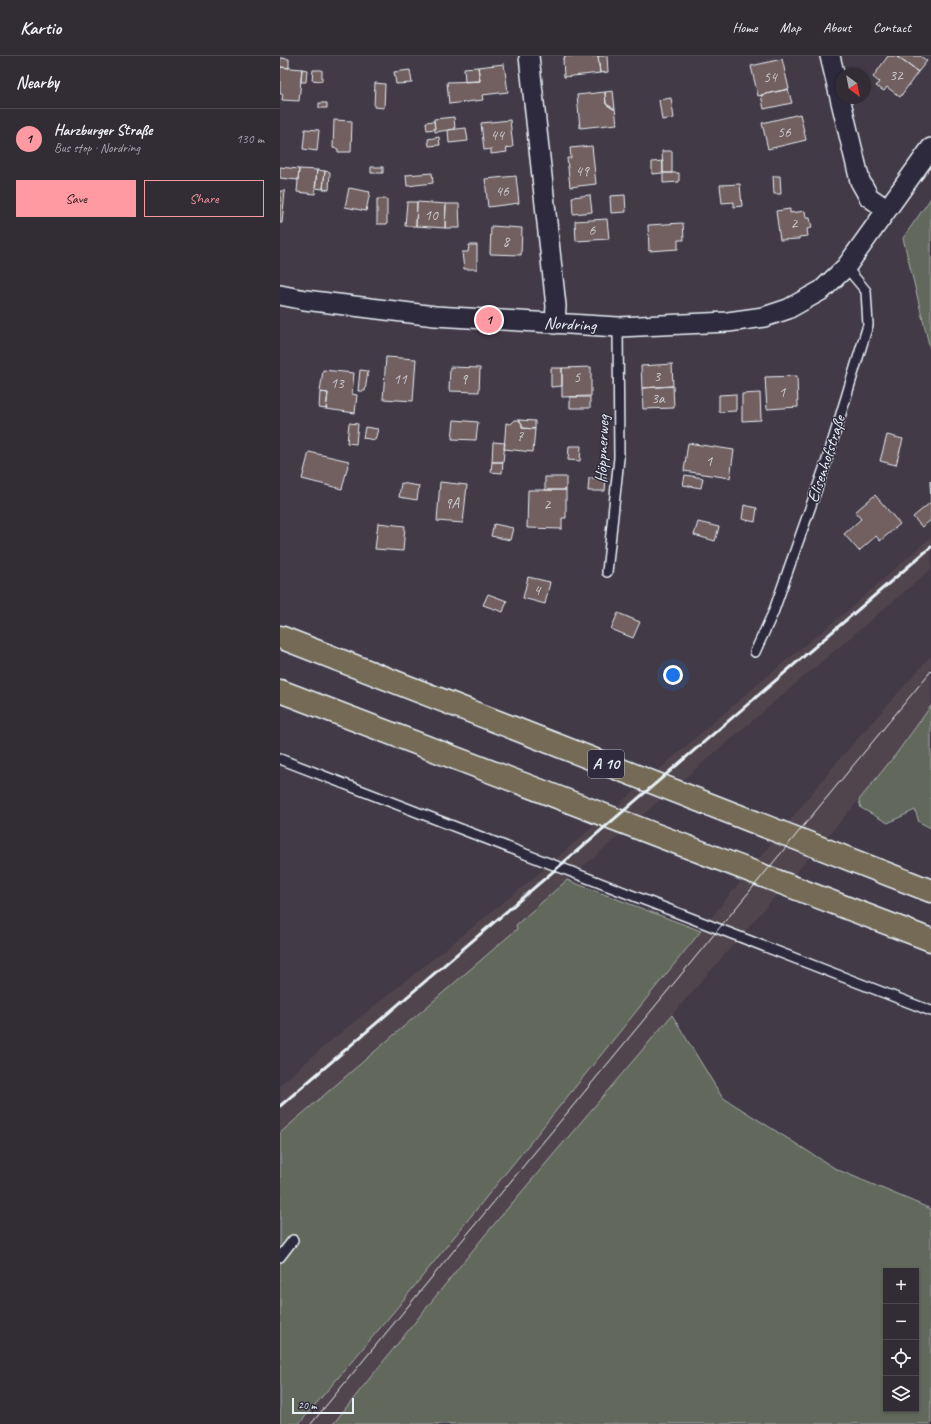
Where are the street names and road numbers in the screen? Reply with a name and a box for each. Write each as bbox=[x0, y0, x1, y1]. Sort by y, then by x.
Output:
street label: Nordring bbox=[543, 312, 598, 336]
street label: Elisenhofstraße bbox=[802, 412, 850, 505]
street label: Höppnerweg bbox=[590, 414, 614, 483]
road number: A 10 bbox=[588, 750, 624, 778]

